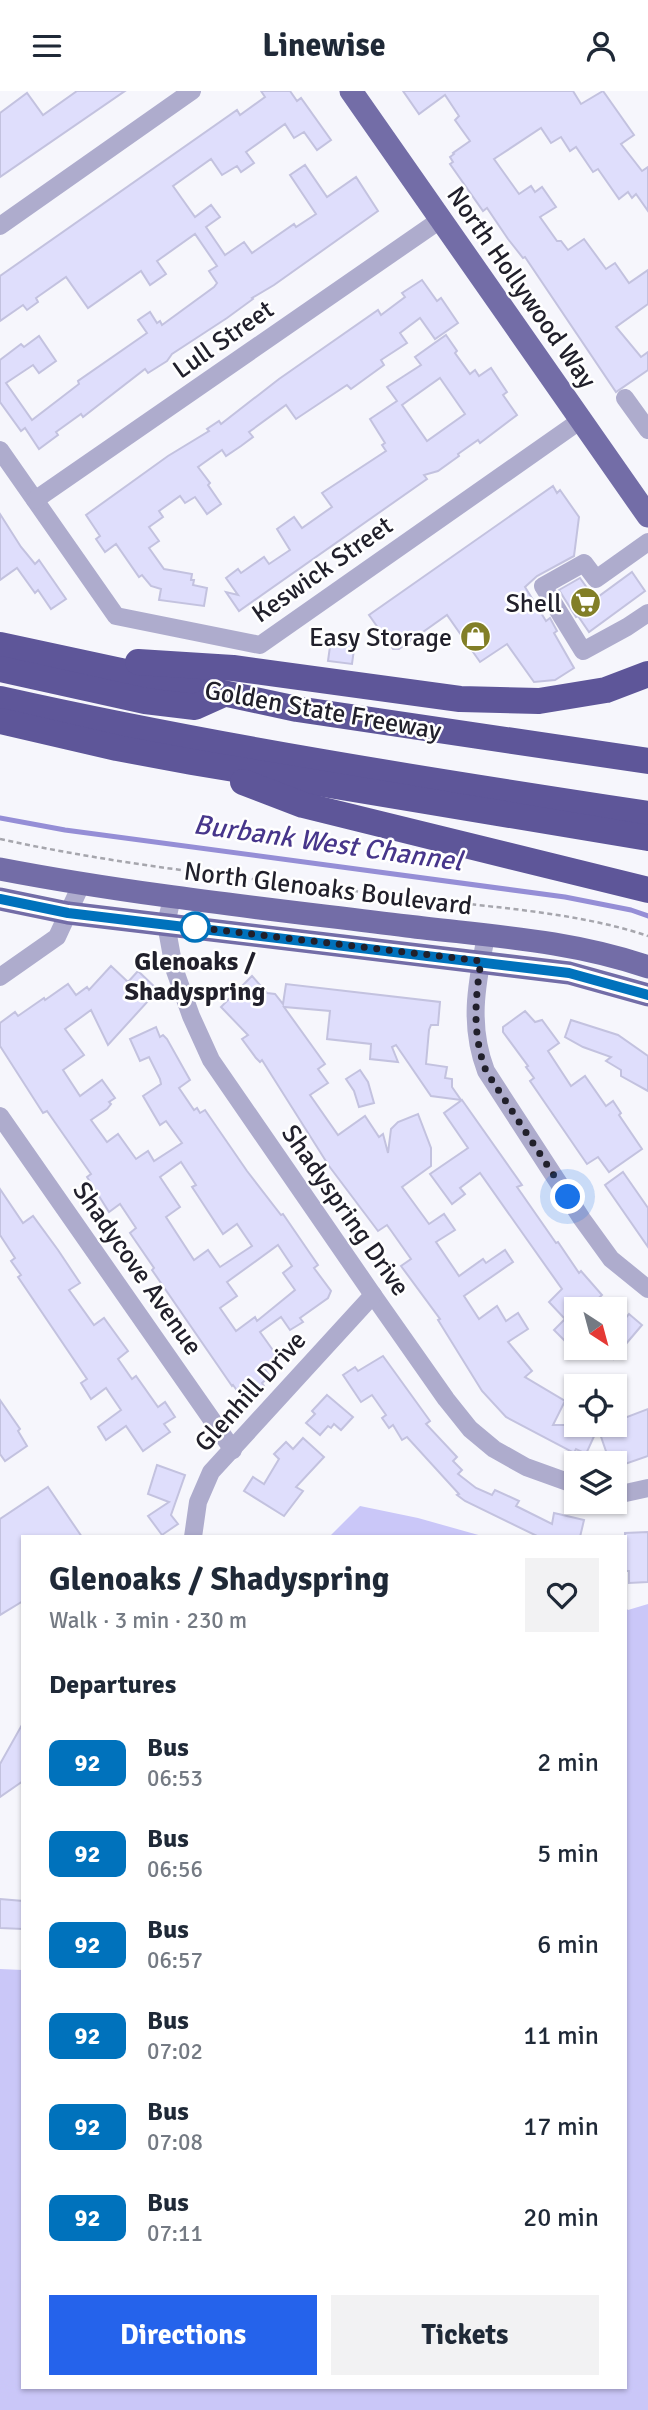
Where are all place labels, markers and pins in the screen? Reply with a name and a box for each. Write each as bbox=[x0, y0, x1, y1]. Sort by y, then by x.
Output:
supermarket icon: Shell bbox=[568, 586, 602, 620]
place label: Shell bbox=[505, 588, 562, 620]
shop icon: Easy Storage bbox=[458, 620, 492, 654]
place label: Easy Storage bbox=[309, 622, 452, 654]
marker: Glenoaks / Shadyspring bbox=[180, 912, 210, 942]
place label: Glenoaks / Shadyspring bbox=[125, 946, 266, 1008]

